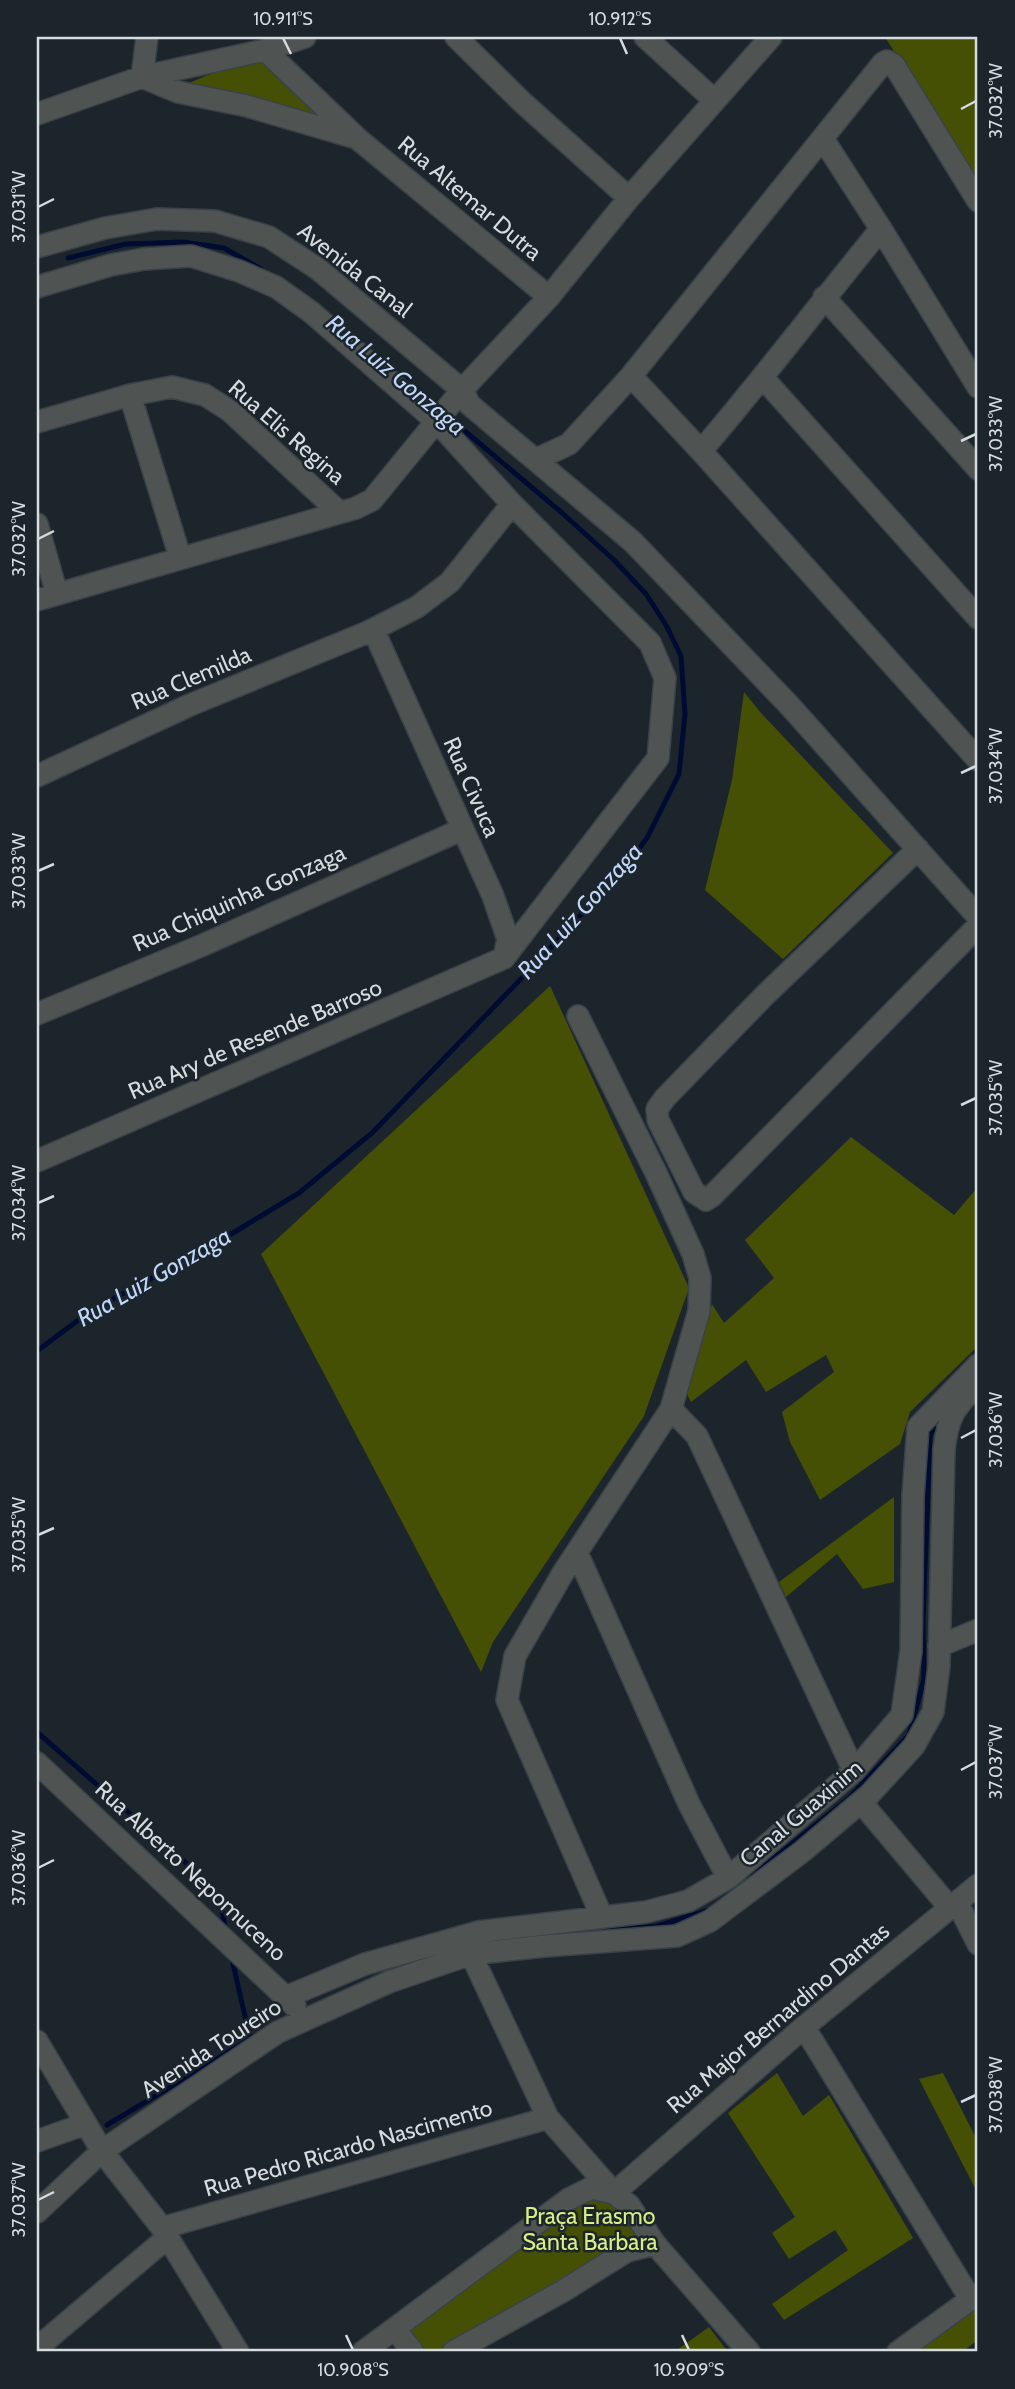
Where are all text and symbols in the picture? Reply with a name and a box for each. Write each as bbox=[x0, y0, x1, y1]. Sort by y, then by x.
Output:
text: 10.911°S bbox=[253, 8, 313, 30]
text: 10.912°S bbox=[588, 8, 652, 30]
text: 37.032°W bbox=[985, 63, 1007, 139]
street label: Rua Altemar Dutra bbox=[393, 130, 547, 266]
text: 37.031°W bbox=[8, 171, 30, 243]
street label: Avenida Canal bbox=[292, 217, 418, 324]
water label: Rua Luiz Gonzaga bbox=[321, 308, 472, 441]
street label: Rua Elis Regina bbox=[223, 374, 351, 490]
text: 37.033°W bbox=[985, 396, 1007, 472]
text: 37.032°W bbox=[8, 501, 30, 577]
street label: Rua Clemilda bbox=[127, 640, 255, 716]
text: 37.034°W bbox=[985, 728, 1007, 804]
street label: Rua Civuca bbox=[438, 733, 506, 841]
text: 37.033°W bbox=[8, 833, 30, 909]
water label: Rua Luiz Gonzaga bbox=[511, 837, 648, 985]
street label: Rua Chiquinha Gonzaga bbox=[128, 838, 350, 958]
street label: Rua Ary de Resende Barroso bbox=[124, 973, 386, 1105]
text: 37.035°W bbox=[985, 1060, 1007, 1136]
text: 37.034°W bbox=[8, 1165, 30, 1241]
water label: Rua Luiz Gonzaga bbox=[72, 1221, 236, 1332]
text: 37.036°W bbox=[985, 1392, 1007, 1468]
text: 37.035°W bbox=[8, 1497, 30, 1573]
text: 37.037°W bbox=[985, 1724, 1007, 1800]
street label: Canal Guaxinim bbox=[734, 1753, 868, 1873]
street label: Rua Alberto Nepomuceno bbox=[89, 1775, 293, 1967]
text: 37.036°W bbox=[8, 1830, 30, 1906]
street label: Rua Major Bernardino Dantas bbox=[661, 1917, 895, 2119]
street label: Avenida Toureiro bbox=[136, 1992, 286, 2104]
text: 37.038°W bbox=[985, 2056, 1007, 2134]
street label: Rua Pedro Ricardo Nascimento bbox=[201, 2093, 495, 2203]
text: 37.037°W bbox=[8, 2162, 30, 2238]
park label: Praça Erasmo Santa Barbara bbox=[522, 2202, 658, 2256]
text: 10.908°S bbox=[317, 2359, 389, 2381]
text: 10.909°S bbox=[654, 2359, 724, 2381]

